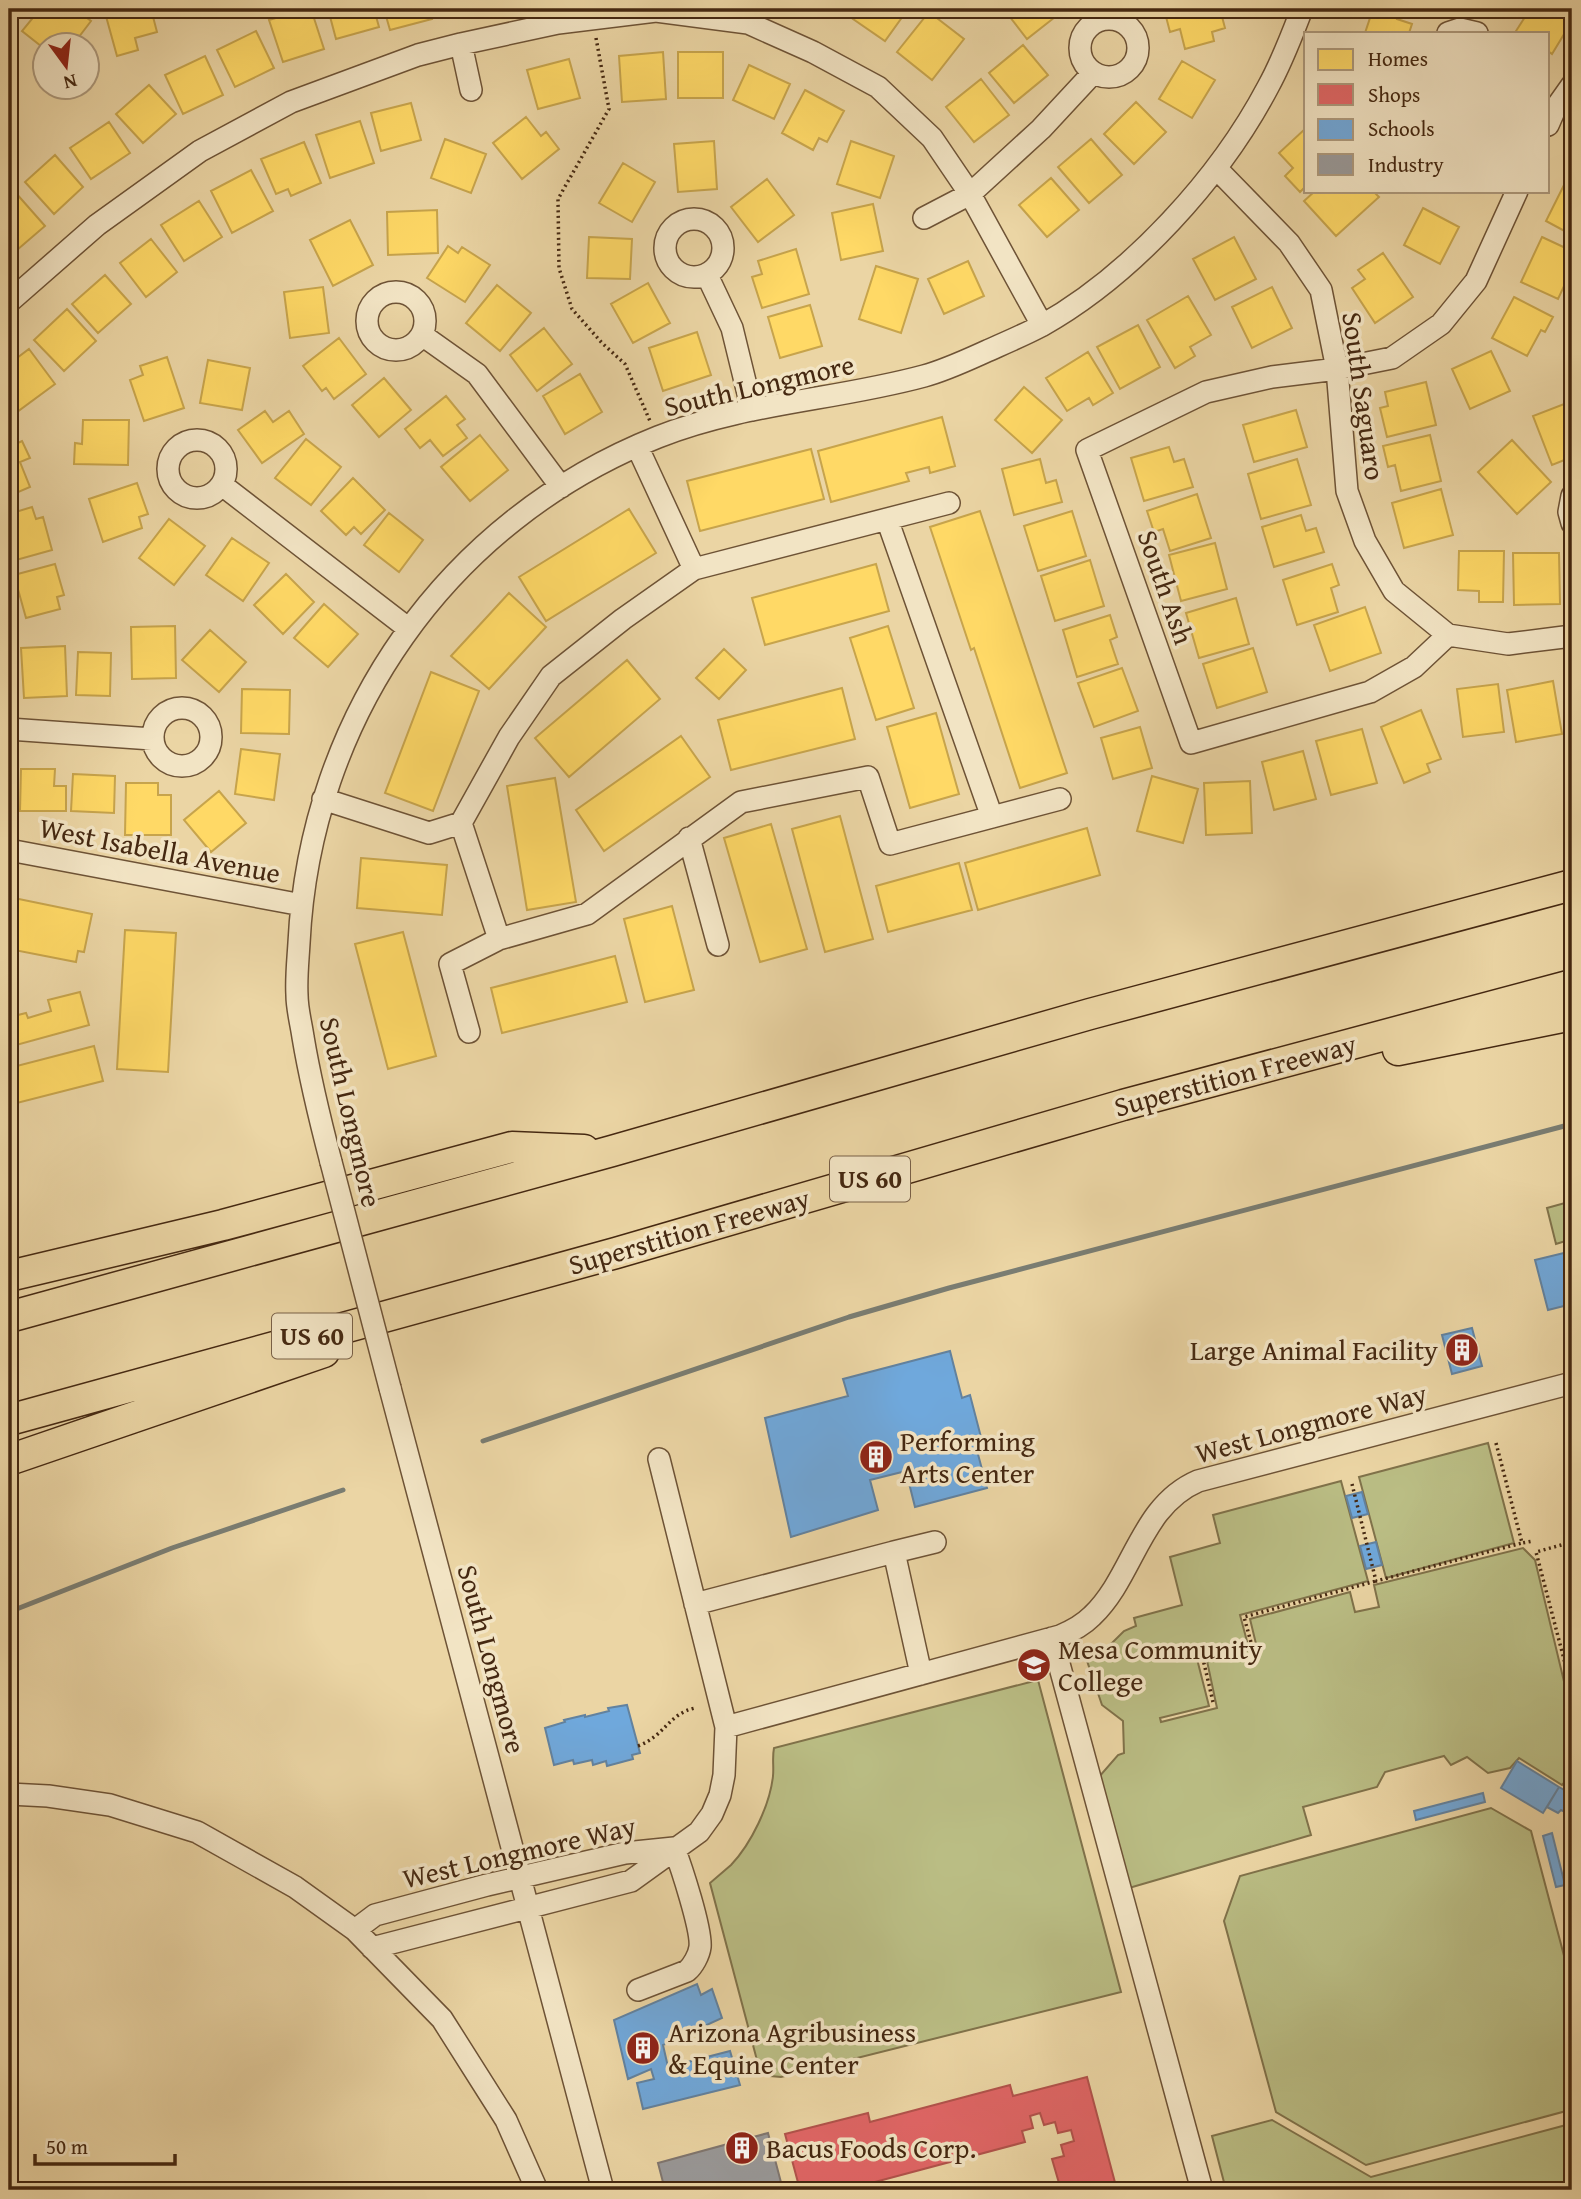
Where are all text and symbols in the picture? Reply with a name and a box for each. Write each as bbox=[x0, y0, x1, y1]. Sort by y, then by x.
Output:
north arrow bbox=[32, 32, 102, 102]
legend bbox=[1304, 32, 1550, 192]
text: Homes bbox=[1368, 43, 1428, 74]
text: N bbox=[60, 67, 80, 98]
text: Shops bbox=[1368, 79, 1420, 110]
text: Schools bbox=[1368, 113, 1435, 144]
text: Industry bbox=[1368, 149, 1444, 180]
street label: South Saguaro bbox=[1332, 309, 1397, 483]
street label: South Longmore bbox=[660, 343, 858, 426]
street label: South Ash bbox=[1128, 524, 1205, 650]
street label: West Isabella Avenue bbox=[36, 806, 284, 893]
street label: South Longmore bbox=[310, 1013, 393, 1211]
street label: Superstition Freeway bbox=[1109, 1022, 1361, 1127]
road number: US 60 bbox=[830, 1156, 910, 1202]
street label: Superstition Freeway bbox=[563, 1176, 814, 1285]
road number: US 60 bbox=[272, 1314, 352, 1358]
place label: Large Animal Facility bbox=[1190, 1329, 1438, 1370]
building icon: Large Animal Facility bbox=[1443, 1331, 1481, 1369]
street label: West Longmore Way bbox=[1191, 1372, 1431, 1473]
place label: Performing Arts Center bbox=[900, 1420, 1035, 1493]
building icon: Performing Arts Center bbox=[857, 1438, 895, 1476]
street label: South Longmore bbox=[448, 1560, 537, 1758]
place label: Mesa Community College bbox=[1058, 1628, 1262, 1701]
school or university icon: Mesa Community College bbox=[1015, 1646, 1053, 1684]
street label: West Longmore Way bbox=[398, 1805, 640, 1898]
place label: Arizona Agribusiness & Equine Center bbox=[668, 2011, 916, 2084]
building icon: Arizona Agribusiness & Equine Center bbox=[624, 2029, 662, 2067]
scale bar bbox=[35, 2122, 175, 2166]
place label: Bacus Foods Corp. bbox=[766, 2127, 976, 2168]
building icon: Bacus Foods Corp. bbox=[723, 2129, 761, 2167]
text: 50 m bbox=[46, 2131, 88, 2162]

